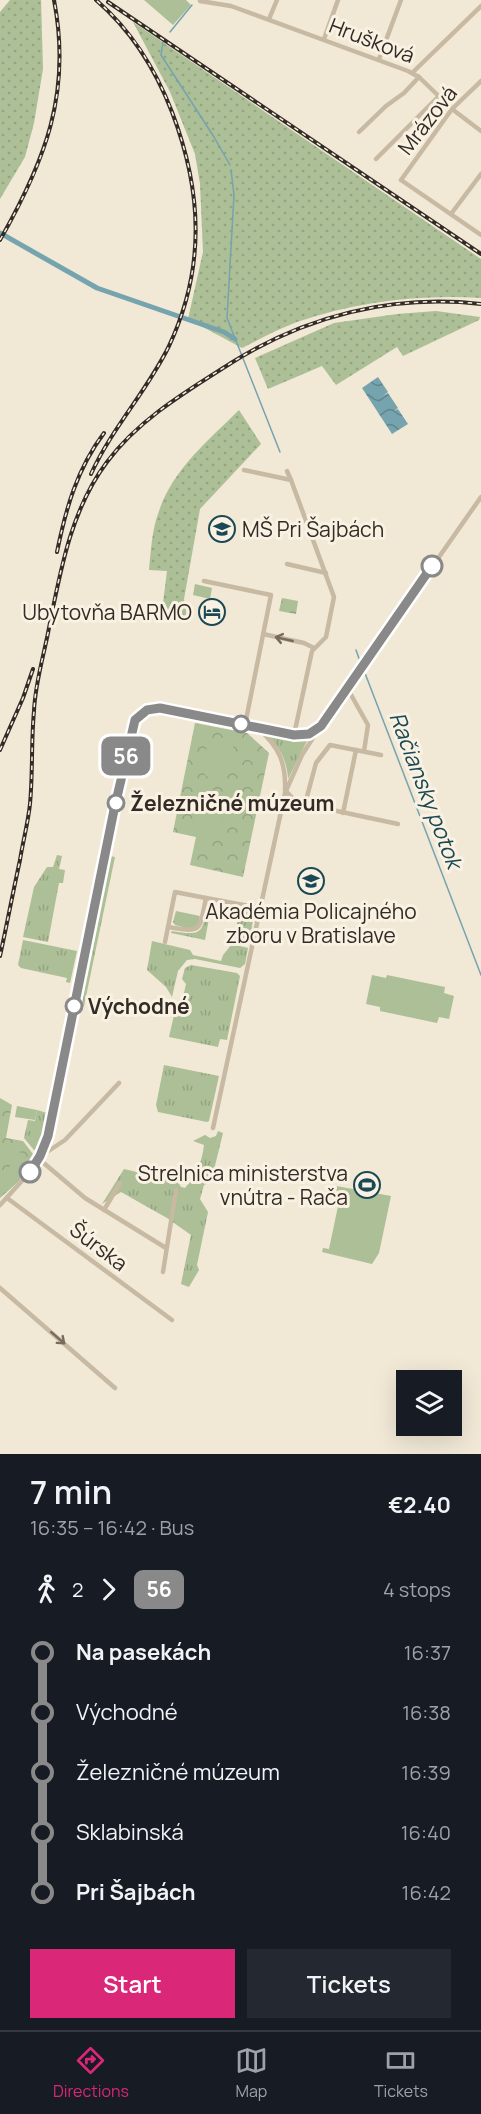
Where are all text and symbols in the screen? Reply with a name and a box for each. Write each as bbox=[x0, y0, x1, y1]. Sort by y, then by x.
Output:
street label: Hrušková bbox=[325, 11, 419, 69]
street label: Mrázová bbox=[391, 80, 463, 160]
school or university icon: MŠ Pri Šajbách bbox=[207, 514, 237, 544]
place label: MŠ Pri Šajbách bbox=[242, 515, 384, 543]
unlabelled marker bbox=[421, 555, 443, 577]
hotel icon: Ubytovňa BARMO bbox=[197, 597, 227, 627]
place label: Ubytovňa BARMO bbox=[22, 598, 192, 626]
one-way arrow bbox=[275, 632, 294, 644]
water label: Račiansky potok bbox=[382, 708, 471, 875]
unlabelled marker bbox=[232, 715, 250, 733]
line badge: 56 bbox=[99, 736, 153, 776]
text: 56 bbox=[113, 742, 139, 770]
place label: Železničné múzeum bbox=[130, 789, 334, 817]
marker: Železničné múzeum bbox=[107, 794, 125, 812]
school or university icon: Akadémia Policajného zboru v Bratislave bbox=[296, 866, 326, 896]
place label: Akadémia Policajného zboru v Bratislave bbox=[205, 897, 417, 949]
place label: Východné bbox=[88, 992, 190, 1020]
marker: Východné bbox=[65, 997, 83, 1015]
place label: Strelnica ministerstva vnútra - Rača bbox=[138, 1159, 348, 1211]
unlabelled marker bbox=[19, 1161, 41, 1183]
sports icon: Strelnica ministerstva vnútra - Rača bbox=[352, 1170, 382, 1200]
street label: Šúrska bbox=[64, 1215, 134, 1277]
one-way arrow bbox=[50, 1331, 65, 1345]
map controls bbox=[396, 1370, 462, 1436]
button: layers bbox=[396, 1370, 462, 1436]
text: 7 min bbox=[30, 1469, 112, 1514]
text: €2.40 bbox=[388, 1490, 451, 1520]
text: 16:35 – 16:42 · Bus bbox=[30, 1514, 194, 1541]
icon: walk bbox=[30, 1573, 63, 1606]
icon: forward bbox=[92, 1573, 125, 1606]
text: 56 bbox=[146, 1575, 172, 1603]
text: 2 bbox=[72, 1576, 83, 1603]
text: 4 stops bbox=[383, 1576, 451, 1603]
text: Na pasekách bbox=[76, 1637, 211, 1667]
text: 16:37 bbox=[404, 1639, 451, 1666]
text: Východné bbox=[76, 1697, 178, 1727]
text: 16:38 bbox=[402, 1699, 451, 1726]
text: Železničné múzeum bbox=[76, 1757, 280, 1787]
text: 16:39 bbox=[401, 1759, 451, 1786]
text: Sklabinská bbox=[76, 1817, 184, 1847]
text: 16:40 bbox=[401, 1819, 451, 1846]
text: Pri Šajbách bbox=[76, 1877, 196, 1907]
text: 16:42 bbox=[402, 1879, 451, 1906]
button: Start bbox=[30, 1949, 235, 2018]
button: Tickets bbox=[247, 1949, 451, 2018]
tab: Directions bbox=[53, 2044, 129, 2102]
tab: Map bbox=[235, 2044, 268, 2102]
tab: Tickets bbox=[374, 2044, 428, 2102]

